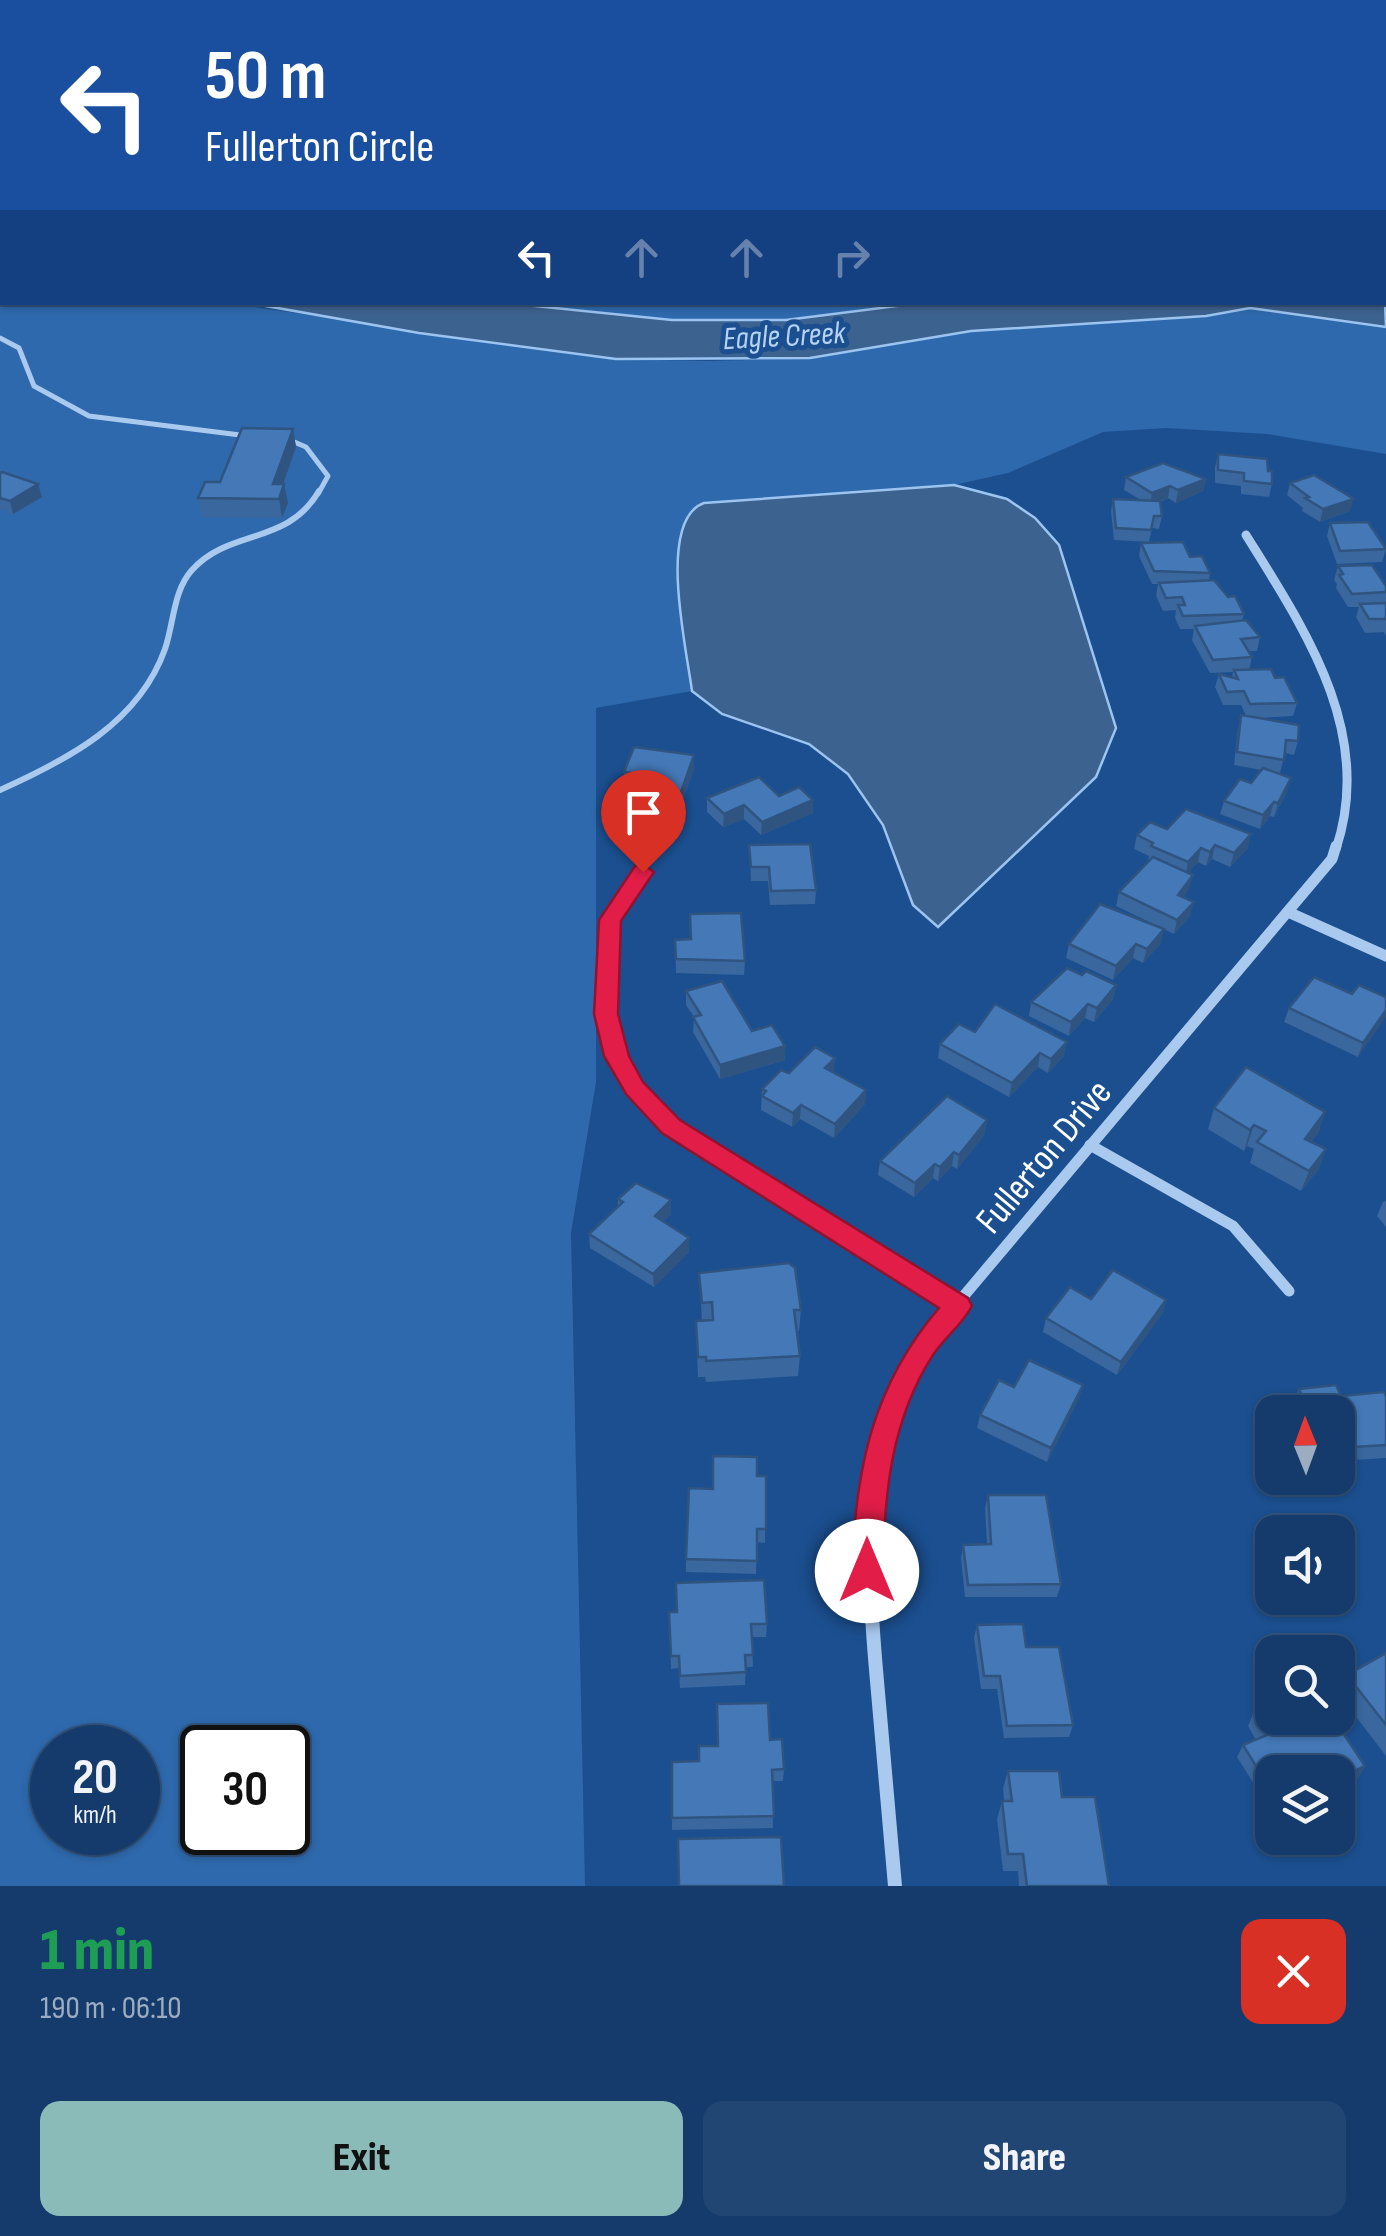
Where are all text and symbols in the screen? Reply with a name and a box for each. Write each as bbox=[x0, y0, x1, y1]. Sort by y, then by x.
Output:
text: 50 m bbox=[205, 35, 326, 119]
icon: left bbox=[40, 40, 170, 170]
text: Fullerton Circle bbox=[205, 120, 434, 175]
icon: left bbox=[509, 230, 564, 285]
icon: ahead bbox=[614, 230, 669, 285]
icon: ahead bbox=[719, 230, 774, 285]
icon: right bbox=[824, 230, 879, 285]
water label: Eagle Creek bbox=[722, 314, 847, 359]
pin bbox=[601, 770, 686, 873]
icon: arrive bbox=[616, 785, 671, 840]
street label: Fullerton Drive bbox=[967, 1071, 1121, 1243]
north arrow bbox=[1255, 1395, 1355, 1495]
map controls bbox=[1255, 1395, 1355, 1855]
button: sound bbox=[1255, 1515, 1355, 1615]
position arrow bbox=[815, 1519, 919, 1623]
button: search bbox=[1255, 1635, 1355, 1735]
speed limit sign: 30 bbox=[180, 1725, 310, 1855]
text: 20 bbox=[72, 1748, 118, 1808]
button: layers bbox=[1255, 1755, 1355, 1855]
text: km/h bbox=[73, 1800, 117, 1831]
text: 1 min bbox=[40, 1915, 154, 1987]
button: close bbox=[1241, 1919, 1346, 2024]
text: 190 m · 06:10 bbox=[40, 1989, 182, 2028]
button: Exit bbox=[40, 2101, 683, 2216]
button: Share bbox=[703, 2101, 1346, 2216]

